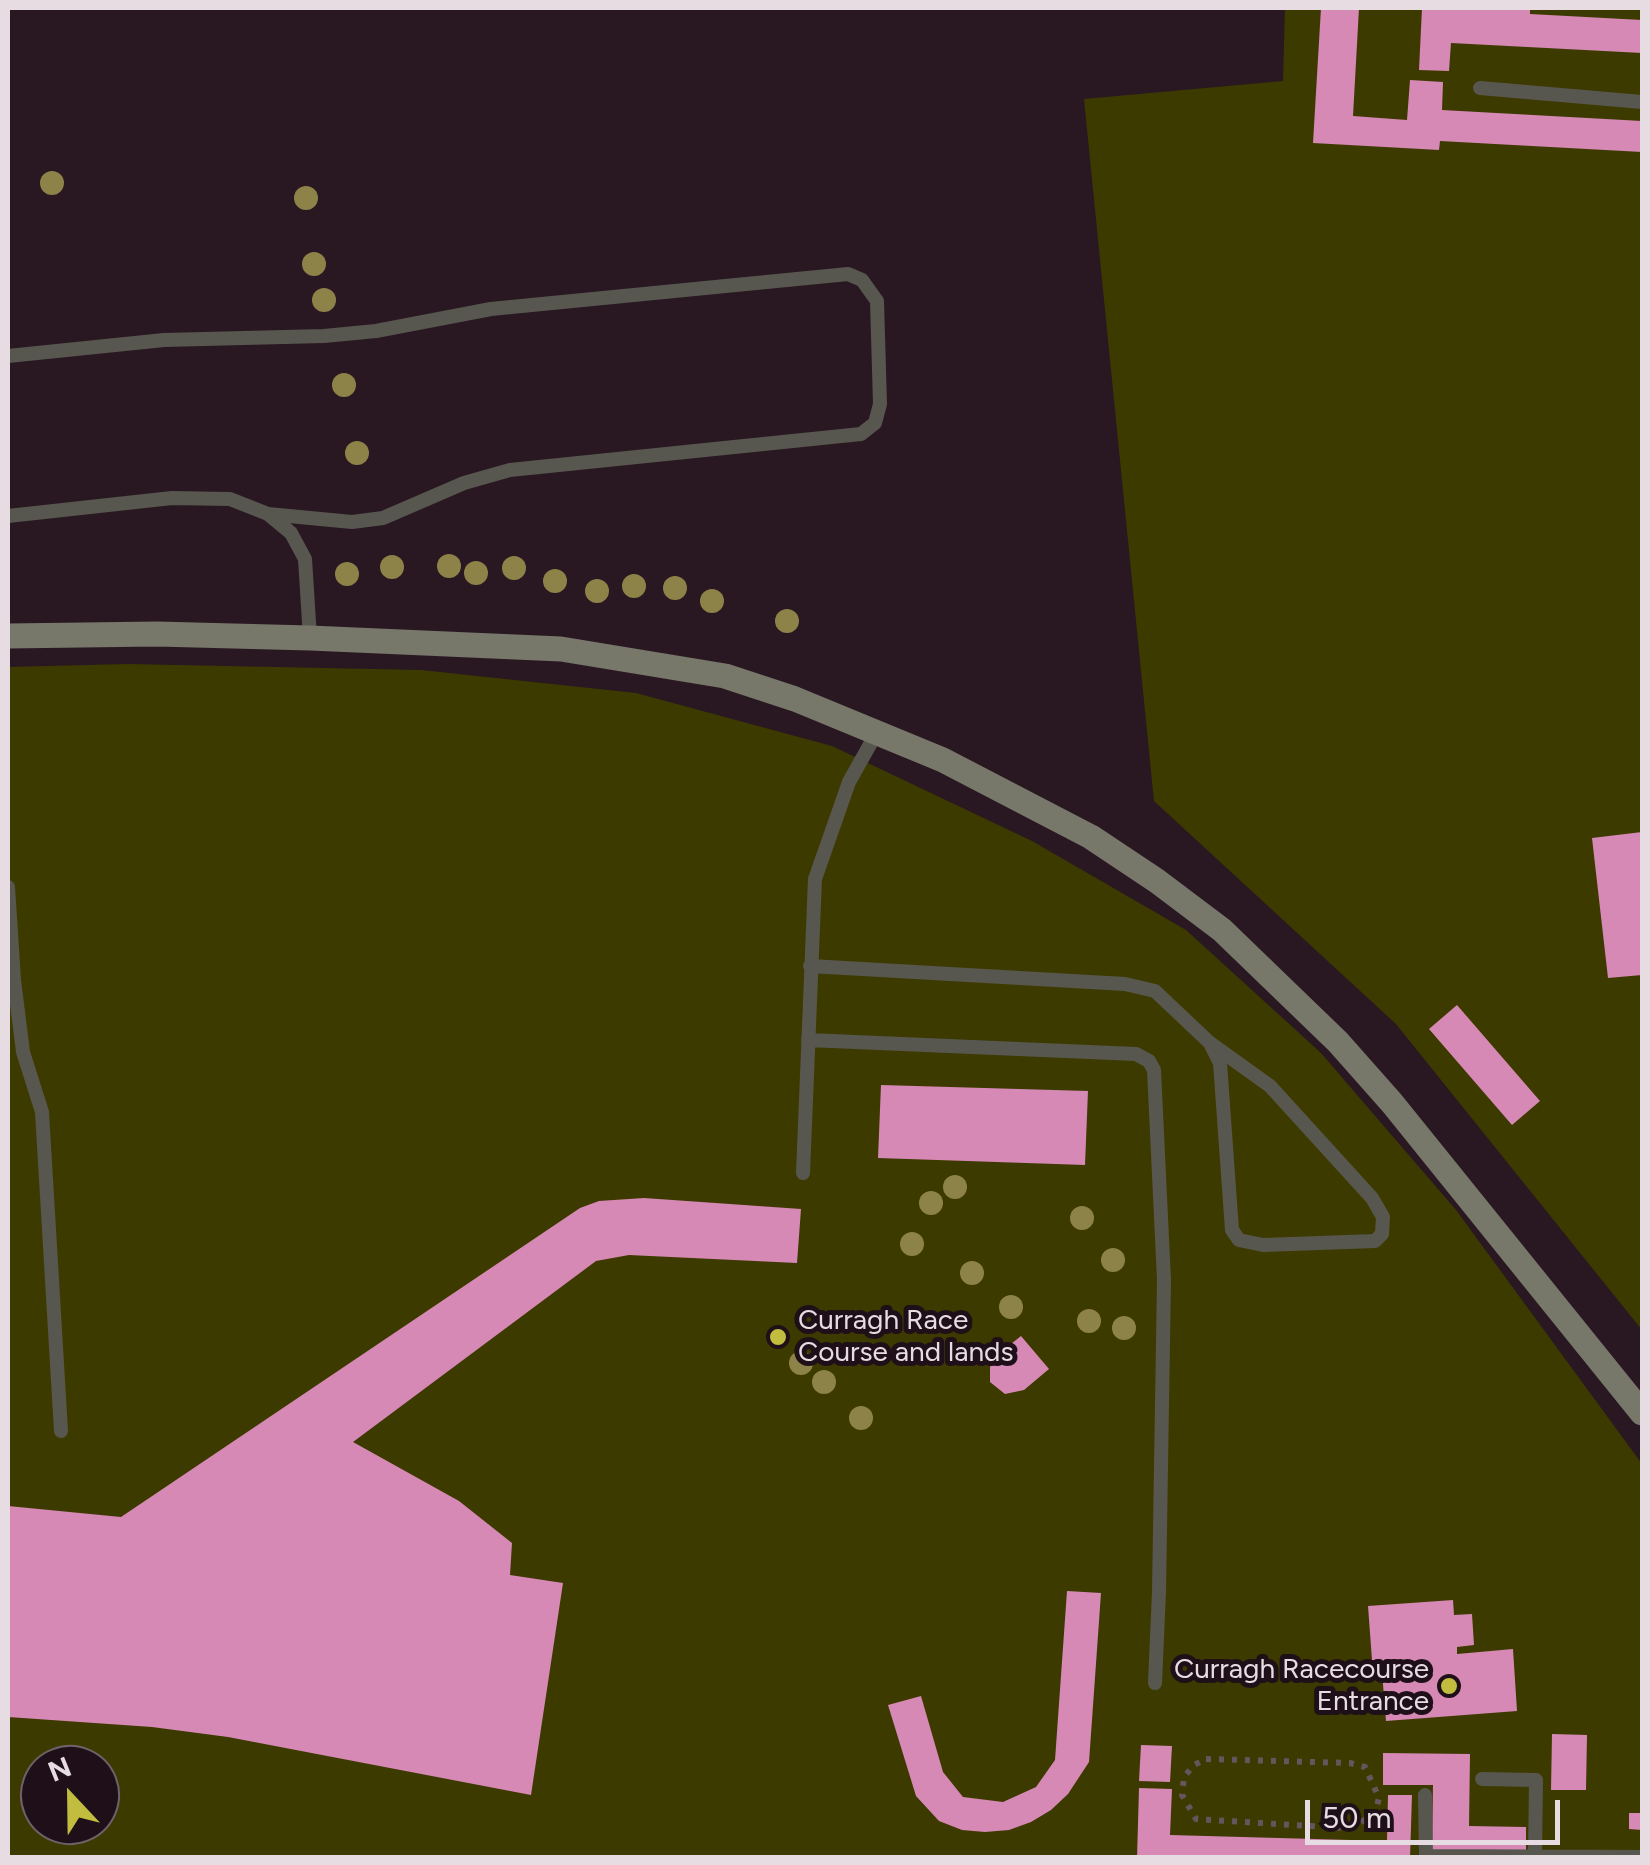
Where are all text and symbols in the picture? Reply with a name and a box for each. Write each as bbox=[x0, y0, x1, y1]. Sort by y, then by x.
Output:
place label: Curragh Race Course and lands bbox=[798, 1304, 1014, 1370]
marker: Curragh Race Course and lands bbox=[767, 1326, 789, 1348]
place label: Curragh Racecourse Entrance bbox=[1174, 1653, 1429, 1719]
marker: Curragh Racecourse Entrance bbox=[1438, 1675, 1460, 1697]
north arrow bbox=[20, 1745, 120, 1845]
text: N bbox=[43, 1749, 76, 1789]
scale bar bbox=[1310, 1780, 1565, 1842]
text: 50 m bbox=[1322, 1799, 1391, 1836]

